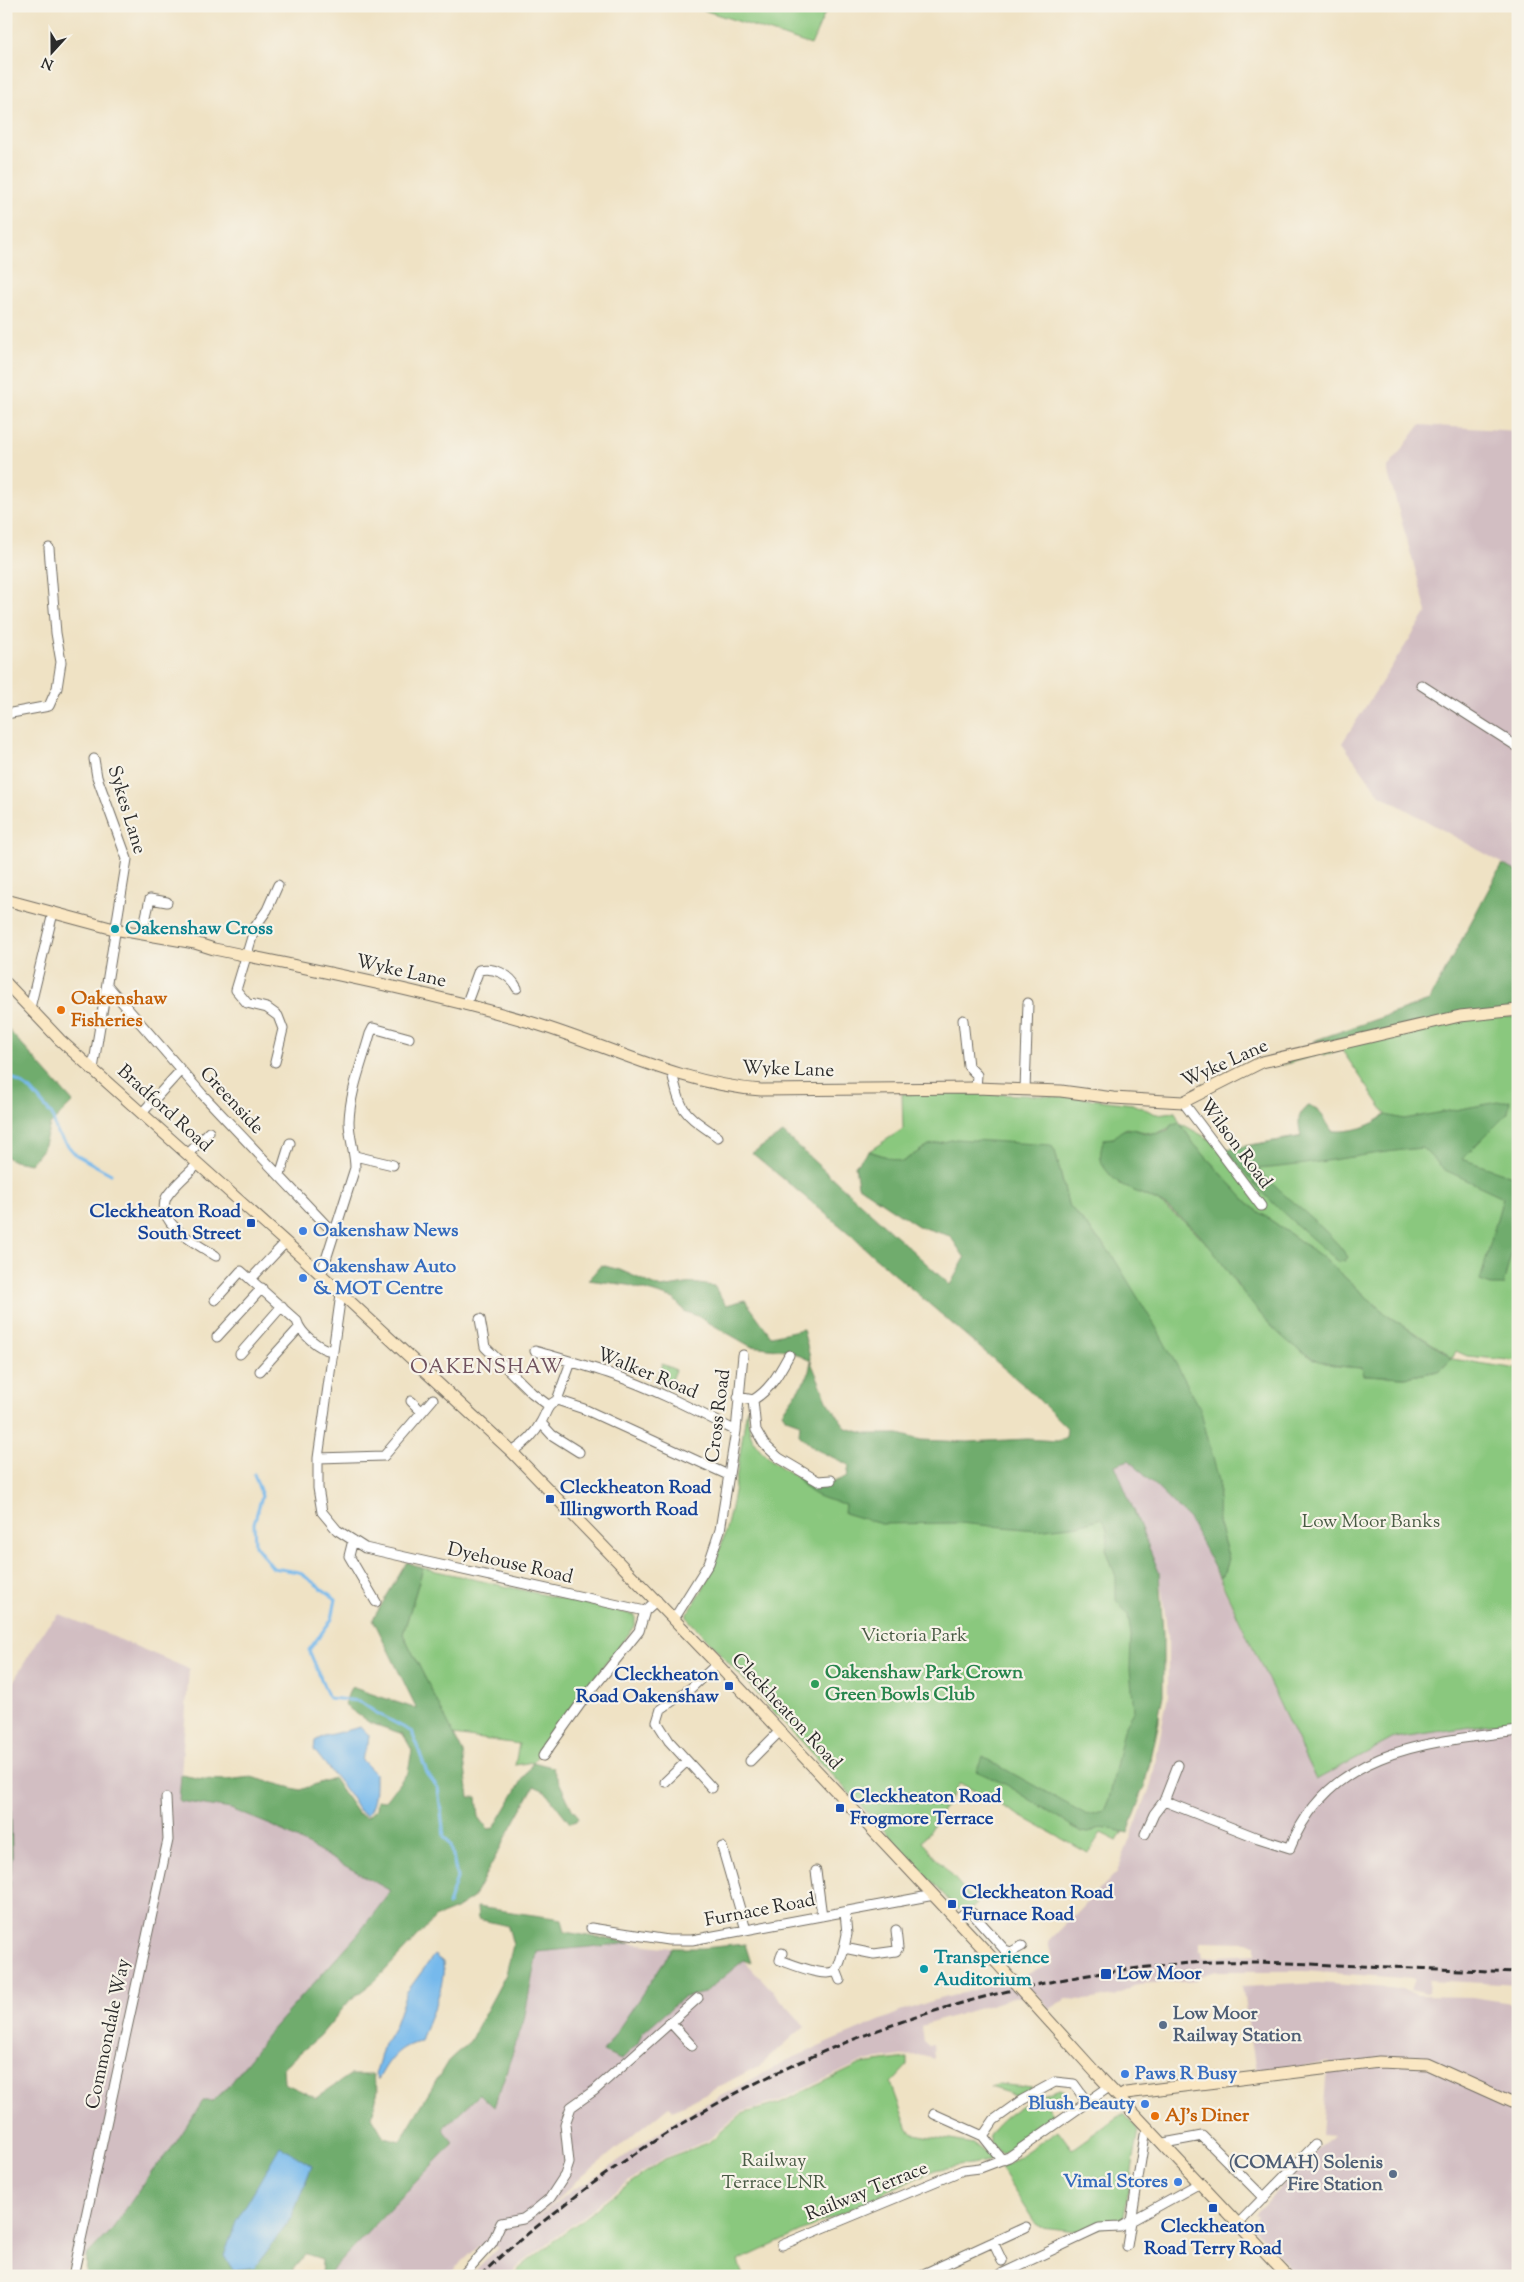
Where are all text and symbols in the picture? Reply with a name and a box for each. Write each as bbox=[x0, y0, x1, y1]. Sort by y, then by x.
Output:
north arrow bbox=[28, 28, 78, 78]
text: N bbox=[39, 51, 57, 74]
street label: Sykes Lane bbox=[100, 762, 152, 858]
place label: Oakenshaw Cross bbox=[125, 916, 273, 943]
marker: Oakenshaw Cross bbox=[109, 923, 121, 935]
street label: Wyke Lane bbox=[353, 948, 449, 996]
place label: Oakenshaw Fisheries bbox=[71, 986, 168, 1035]
marker: Oakenshaw Fisheries bbox=[55, 1004, 67, 1016]
street label: Wyke Lane bbox=[1177, 1033, 1273, 1095]
street label: Wyke Lane bbox=[741, 1055, 835, 1085]
street label: Bradford Road bbox=[111, 1059, 218, 1159]
street label: Greenside bbox=[193, 1061, 270, 1141]
street label: Wilson Road bbox=[1192, 1093, 1278, 1195]
place label: Cleckheaton Road South Street bbox=[90, 1199, 241, 1248]
marker: Cleckheaton Road South Street bbox=[245, 1217, 257, 1229]
place label: Oakenshaw News bbox=[313, 1218, 459, 1245]
marker: Oakenshaw News bbox=[297, 1225, 309, 1237]
place label: Oakenshaw Auto & MOT Centre bbox=[313, 1254, 457, 1303]
marker: Oakenshaw Auto & MOT Centre bbox=[297, 1272, 309, 1284]
street label: Walker Road bbox=[592, 1341, 702, 1407]
district label: OAKENSHAW bbox=[410, 1353, 564, 1383]
street label: Cross Road bbox=[700, 1367, 738, 1464]
place label: Cleckheaton Road Illingworth Road bbox=[560, 1475, 712, 1524]
marker: Cleckheaton Road Illingworth Road bbox=[544, 1493, 556, 1505]
park label: Low Moor Banks bbox=[1302, 1509, 1440, 1536]
street label: Dyehouse Road bbox=[444, 1536, 576, 1592]
park label: Victoria Park bbox=[861, 1623, 968, 1650]
street label: Cleckheaton Road bbox=[724, 1647, 848, 1777]
place label: Oakenshaw Park Crown Green Bowls Club bbox=[825, 1660, 1024, 1709]
place label: Cleckheaton Road Oakenshaw bbox=[576, 1662, 720, 1711]
marker: Oakenshaw Park Crown Green Bowls Club bbox=[809, 1678, 821, 1690]
marker: Cleckheaton Road Oakenshaw bbox=[723, 1680, 735, 1692]
place label: Cleckheaton Road Frogmore Terrace bbox=[850, 1784, 1002, 1833]
marker: Cleckheaton Road Frogmore Terrace bbox=[834, 1802, 846, 1814]
place label: Cleckheaton Road Furnace Road bbox=[962, 1880, 1114, 1929]
street label: Furnace Road bbox=[702, 1887, 818, 1935]
marker: Cleckheaton Road Furnace Road bbox=[946, 1898, 958, 1910]
place label: Transperience Auditorium bbox=[934, 1945, 1050, 1994]
street label: Commondale Way bbox=[80, 1956, 138, 2112]
place label: Low Moor bbox=[1117, 1961, 1203, 1988]
marker: Transperience Auditorium bbox=[918, 1963, 930, 1975]
marker: Low Moor bbox=[1099, 1967, 1113, 1981]
place label: Low Moor Railway Station bbox=[1173, 2001, 1303, 2050]
marker: Low Moor Railway Station bbox=[1157, 2019, 1169, 2031]
place label: Paws R Busy bbox=[1135, 2061, 1238, 2088]
marker: Paws R Busy bbox=[1119, 2068, 1131, 2080]
place label: Blush Beauty bbox=[1028, 2091, 1136, 2118]
marker: Blush Beauty bbox=[1139, 2098, 1151, 2110]
place label: AJ's Diner bbox=[1165, 2103, 1250, 2130]
marker: AJ's Diner bbox=[1149, 2110, 1161, 2122]
park label: Railway Terrace LNR bbox=[721, 2148, 827, 2197]
place label: (COMAH) Solenis Fire Station bbox=[1229, 2150, 1384, 2199]
street label: Railway Terrace bbox=[802, 2155, 932, 2229]
marker: (COMAH) Solenis Fire Station bbox=[1387, 2168, 1399, 2180]
place label: Vimal Stores bbox=[1063, 2169, 1169, 2196]
marker: Vimal Stores bbox=[1172, 2176, 1184, 2188]
marker: Cleckheaton Road Terry Road bbox=[1207, 2202, 1219, 2214]
place label: Cleckheaton Road Terry Road bbox=[1144, 2214, 1282, 2263]

